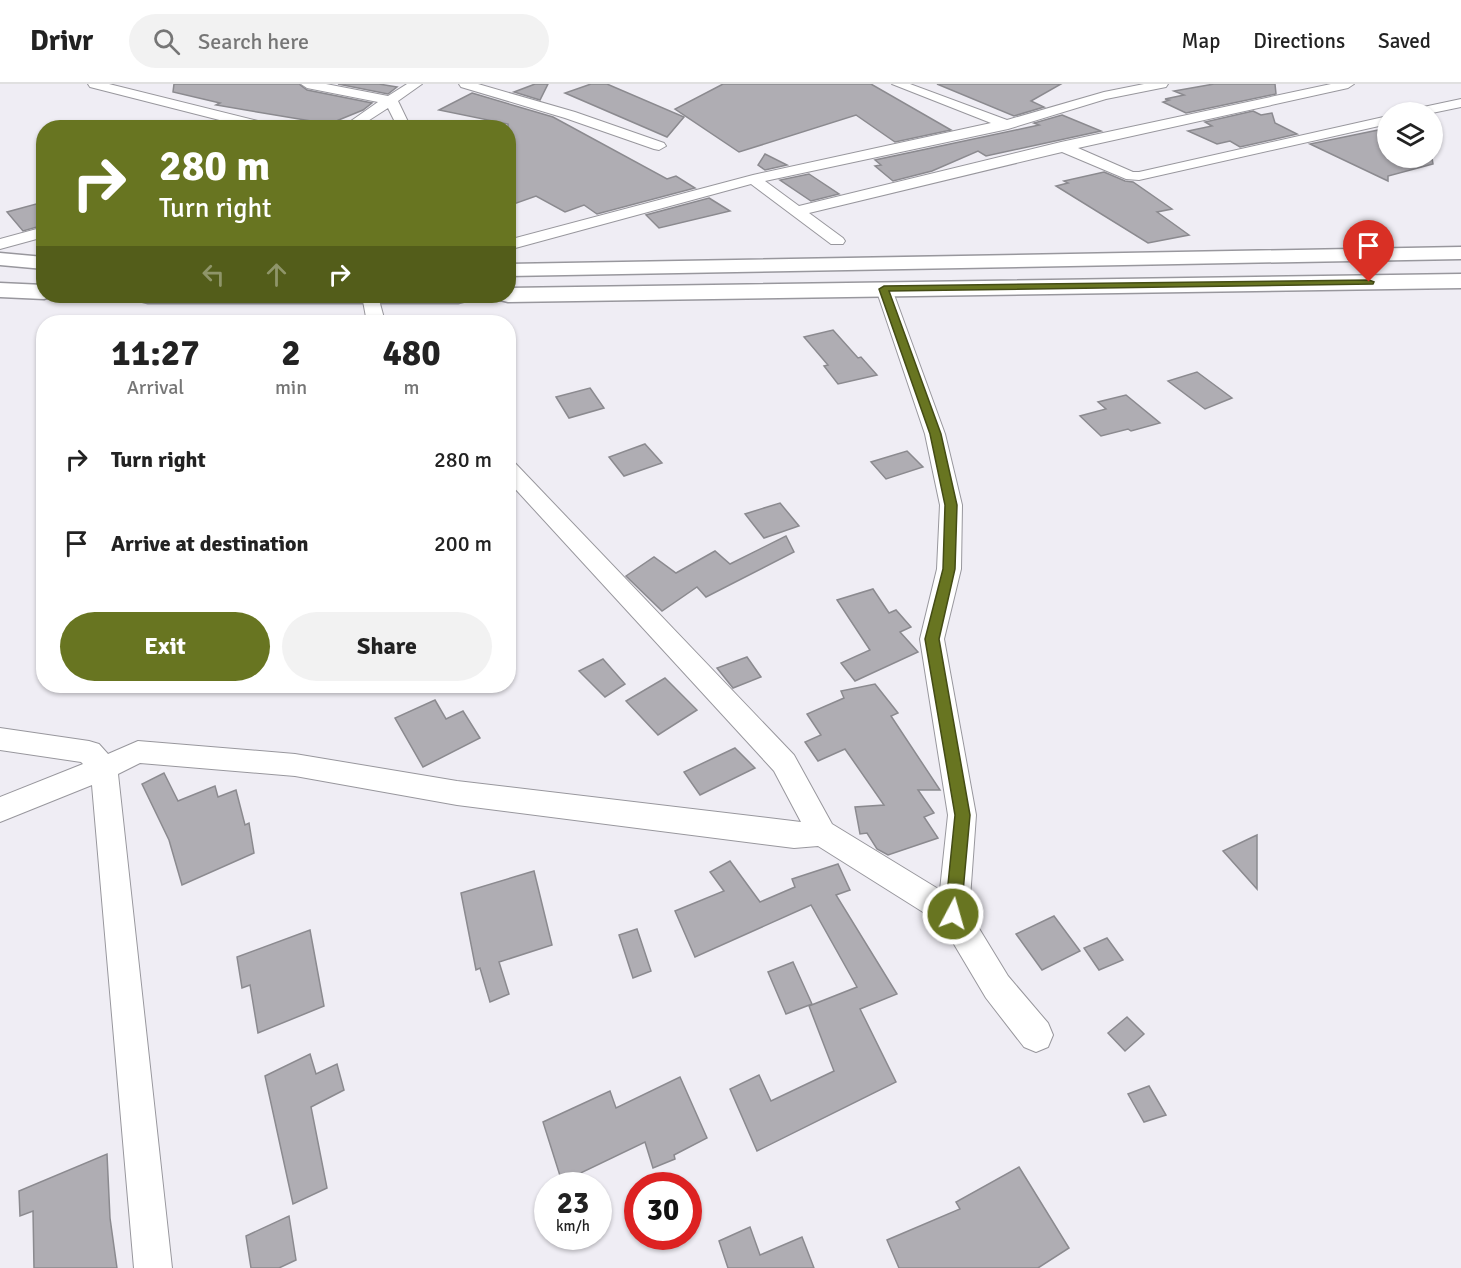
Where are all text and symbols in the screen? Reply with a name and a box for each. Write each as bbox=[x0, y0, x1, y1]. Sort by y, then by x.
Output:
search box bbox=[129, 14, 549, 68]
text: Drivr bbox=[30, 24, 93, 58]
icon: search bbox=[150, 25, 183, 58]
text: Search here bbox=[198, 28, 309, 55]
text: Map bbox=[1182, 28, 1220, 54]
text: Directions bbox=[1253, 28, 1345, 54]
text: Saved bbox=[1378, 28, 1431, 54]
map controls bbox=[1377, 102, 1443, 168]
button: layers bbox=[1377, 102, 1443, 168]
text: 280 m bbox=[159, 141, 270, 192]
icon: right bbox=[60, 144, 138, 222]
text: Turn right bbox=[159, 192, 272, 225]
pin bbox=[1343, 220, 1394, 282]
icon: arrive bbox=[1352, 229, 1385, 262]
icon: left bbox=[197, 258, 230, 291]
icon: ahead bbox=[260, 258, 293, 291]
icon: right bbox=[323, 258, 356, 291]
text: 11:27 bbox=[111, 331, 200, 376]
text: 2 bbox=[281, 331, 301, 376]
text: 480 bbox=[382, 331, 441, 376]
text: Arrival bbox=[127, 375, 184, 400]
text: min bbox=[275, 375, 307, 400]
text: m bbox=[404, 375, 420, 400]
icon: right bbox=[60, 443, 93, 476]
text: Turn right bbox=[111, 446, 206, 473]
text: 280 m bbox=[434, 446, 492, 473]
icon: arrive bbox=[60, 527, 93, 560]
text: Arrive at destination bbox=[111, 530, 308, 557]
text: 200 m bbox=[434, 530, 492, 557]
button: Exit bbox=[60, 612, 270, 681]
button: Share bbox=[282, 612, 492, 681]
position arrow bbox=[921, 882, 985, 946]
speed limit sign: 30 bbox=[624, 1172, 702, 1250]
text: 23 bbox=[557, 1185, 589, 1222]
text: km/h bbox=[556, 1217, 590, 1235]

